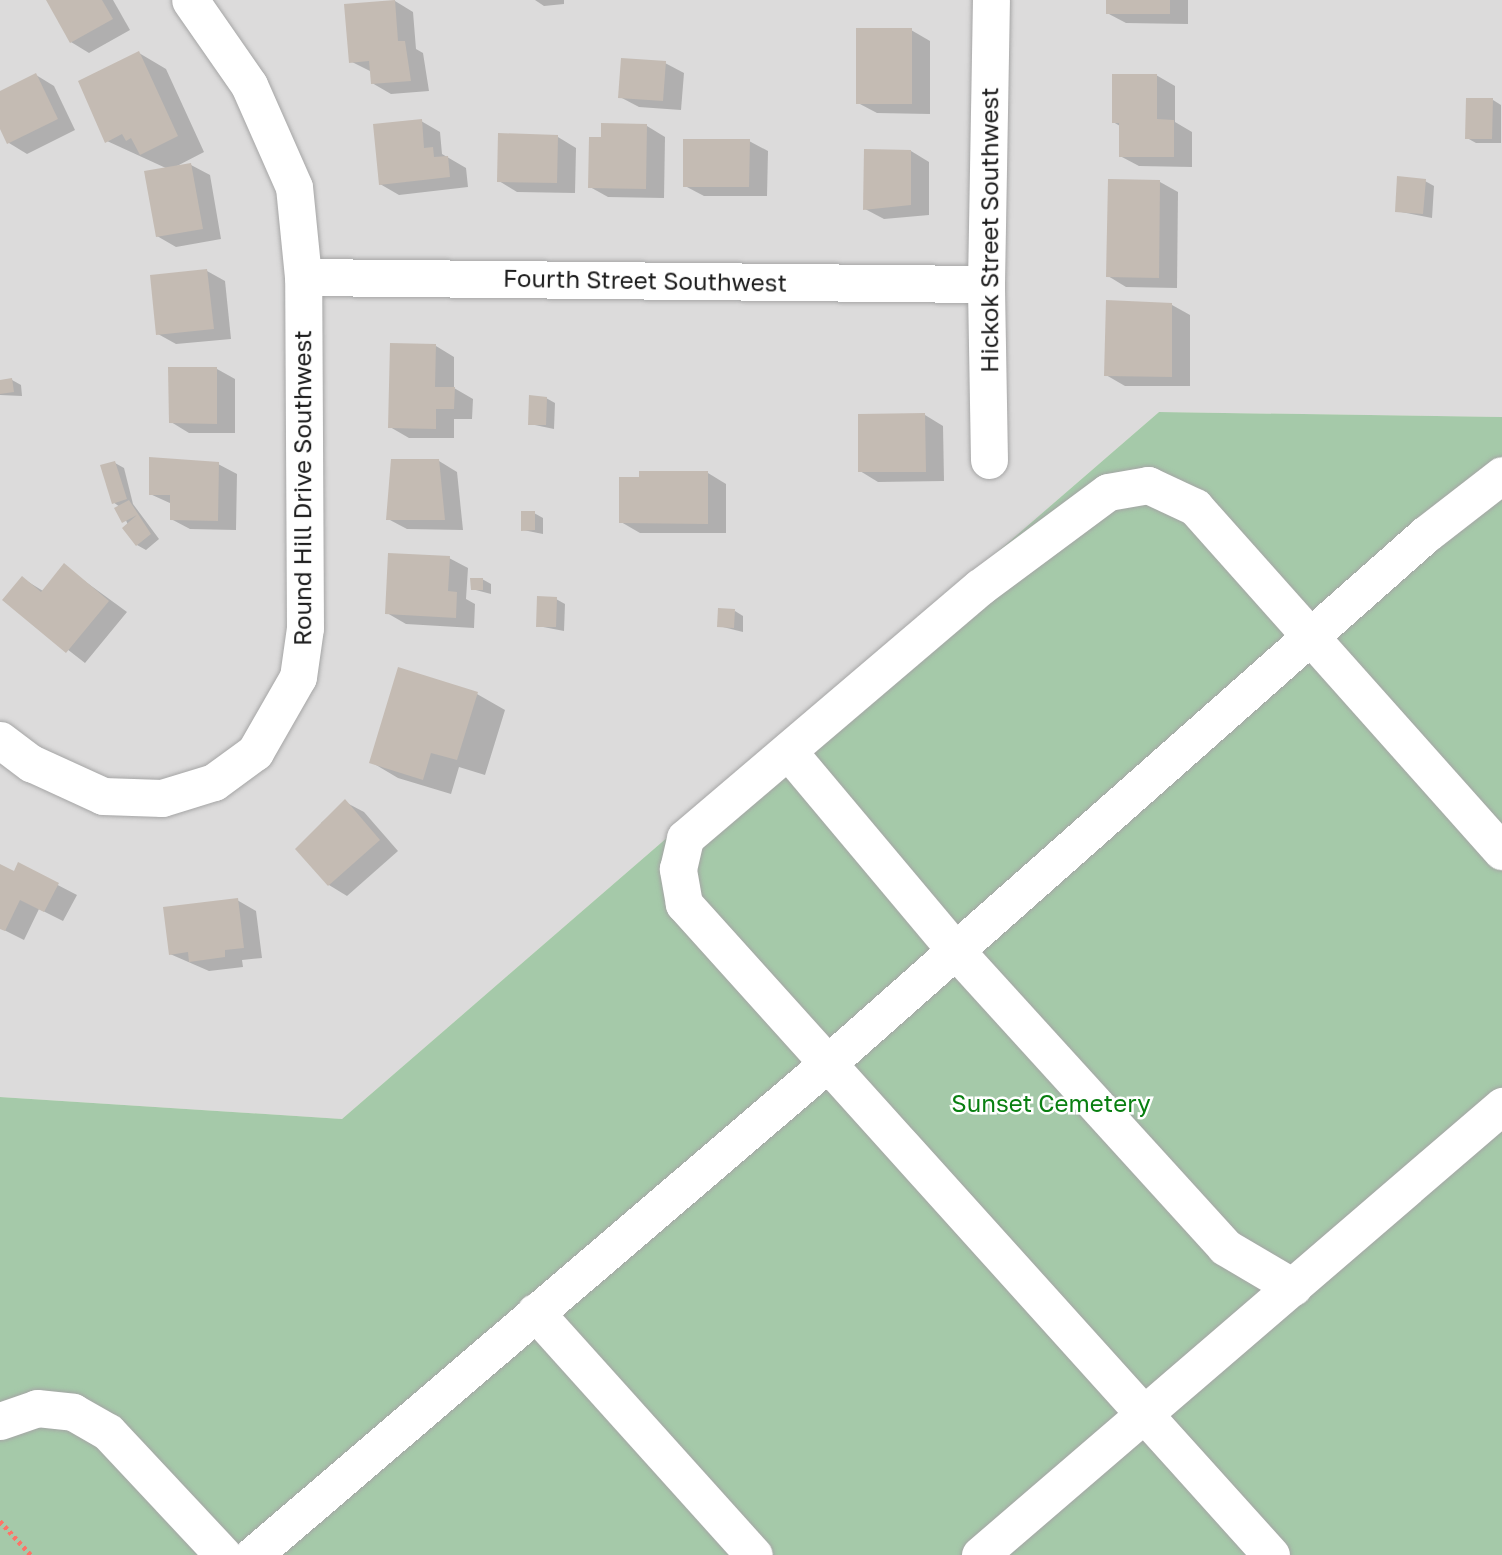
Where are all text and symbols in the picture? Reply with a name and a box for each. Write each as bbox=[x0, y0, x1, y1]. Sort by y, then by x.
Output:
street label: Hickok Street Southwest bbox=[975, 87, 1003, 373]
street label: Fourth Street Southwest bbox=[503, 263, 787, 297]
street label: Round Hill Drive Southwest bbox=[288, 330, 316, 646]
park label: Sunset Cemetery bbox=[951, 1089, 1151, 1117]

